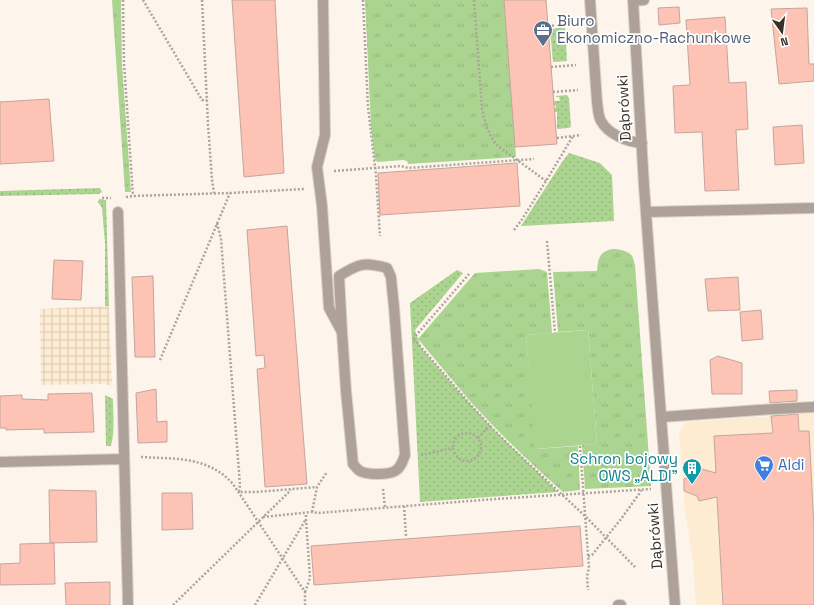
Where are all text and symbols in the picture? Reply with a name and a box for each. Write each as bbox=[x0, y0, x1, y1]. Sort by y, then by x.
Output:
place label: Biuro Ekonomiczno-Rachunkowe bbox=[557, 11, 751, 47]
north arrow bbox=[762, 12, 802, 52]
office icon: Biuro Ekonomiczno-Rachunkowe bbox=[532, 19, 554, 47]
text: N bbox=[779, 34, 790, 49]
street label: Dąbrówki bbox=[612, 74, 635, 142]
place label: Schron bojowy OWS „ALDI” bbox=[570, 449, 678, 485]
supermarket icon: Aldi bbox=[753, 454, 775, 482]
place label: Aldi bbox=[778, 455, 804, 474]
building icon: Schron bojowy OWS „ALDI” bbox=[681, 457, 703, 485]
street label: Dąbrówki bbox=[643, 502, 666, 570]

